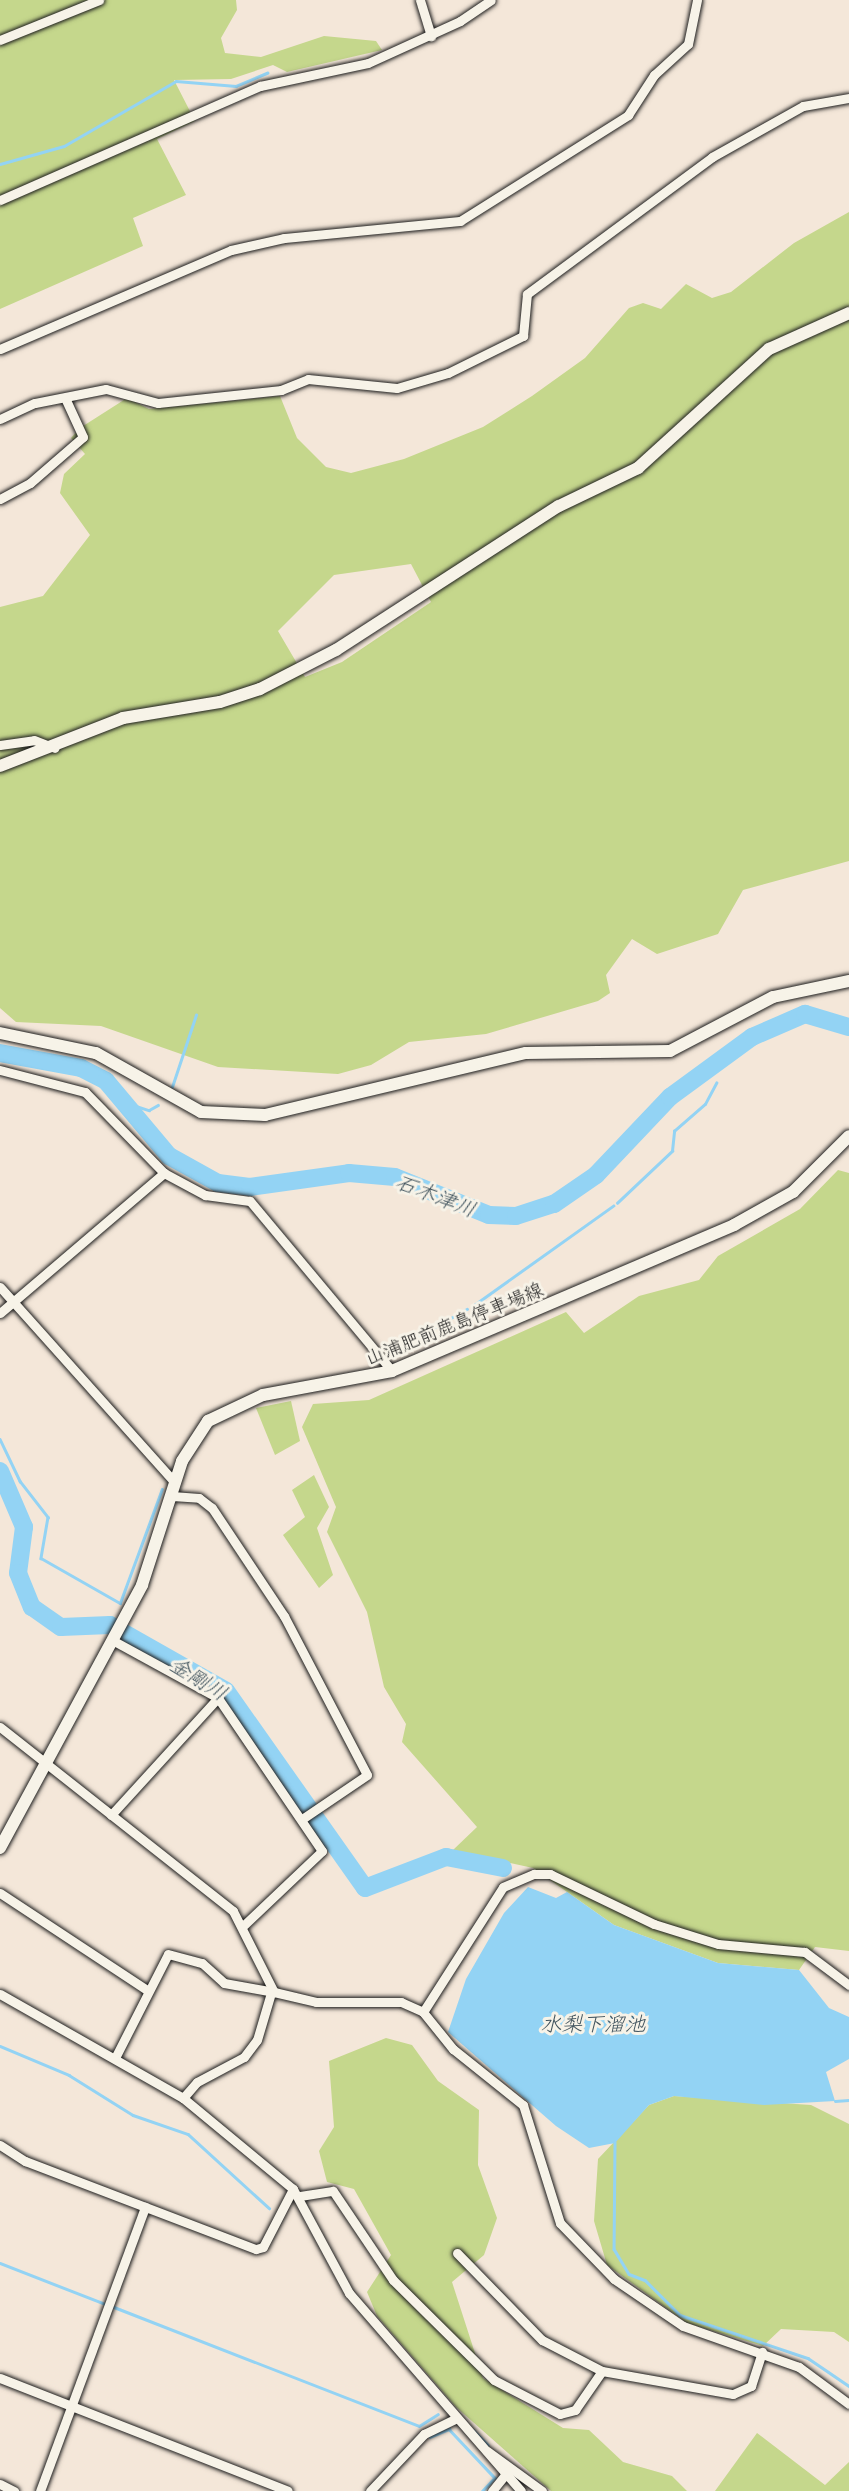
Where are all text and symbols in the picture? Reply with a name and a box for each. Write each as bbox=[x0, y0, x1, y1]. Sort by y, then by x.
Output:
water label: 石木津川 bbox=[392, 1168, 480, 1222]
street label: 山浦肥前鹿島停車場線 bbox=[362, 1277, 546, 1369]
water label: 金剛川 bbox=[166, 1651, 232, 1705]
water label: 水梨下溜池 bbox=[541, 2010, 645, 2036]

